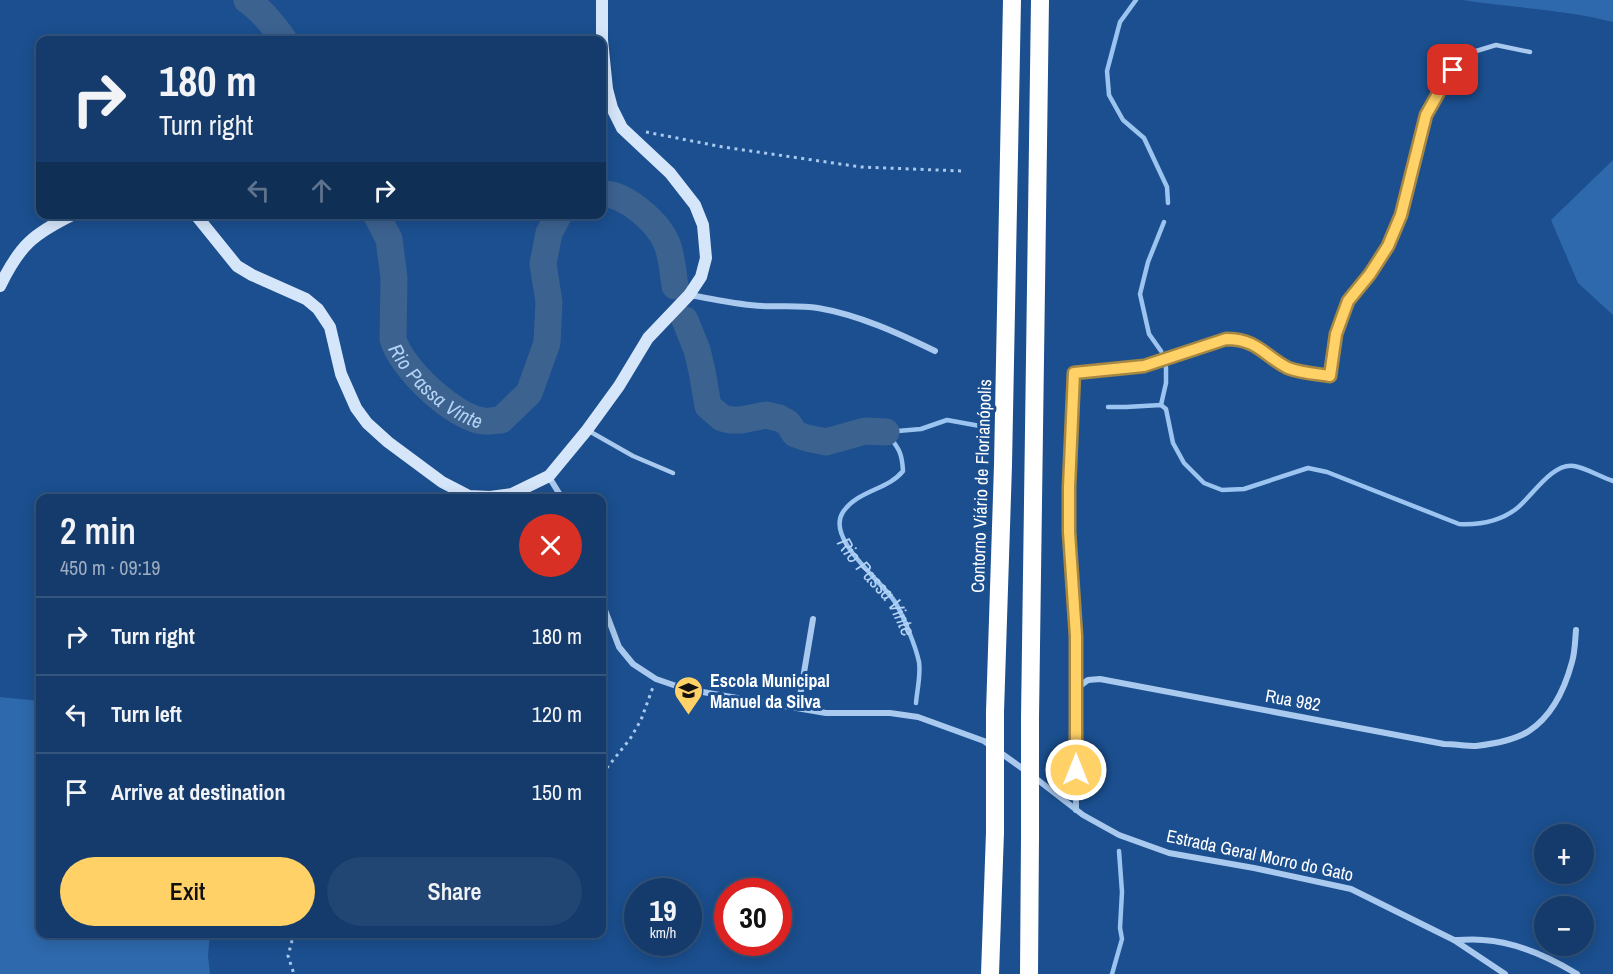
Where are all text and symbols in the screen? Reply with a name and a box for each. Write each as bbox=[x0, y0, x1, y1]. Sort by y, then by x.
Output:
pin bbox=[1427, 44, 1478, 95]
text: 180 m bbox=[159, 53, 257, 109]
icon: arrive bbox=[1436, 53, 1469, 86]
icon: right bbox=[60, 60, 138, 138]
text: Turn right bbox=[159, 107, 253, 143]
icon: left bbox=[242, 174, 275, 207]
icon: ahead bbox=[305, 174, 338, 207]
icon: right bbox=[368, 174, 401, 207]
water label: Rio Passa Vinte bbox=[383, 339, 486, 434]
street label: Contorno Viário de Florianópolis bbox=[965, 379, 997, 593]
text: 2 min bbox=[60, 507, 136, 555]
button: close bbox=[519, 514, 582, 577]
water label: Rio Passa Vinte bbox=[832, 532, 923, 640]
text: 450 m · 09:19 bbox=[60, 554, 160, 581]
icon: right bbox=[60, 620, 93, 653]
text: Turn right bbox=[111, 621, 195, 651]
text: 180 m bbox=[532, 621, 582, 651]
place label: Escola Municipal Manuel da Silva bbox=[710, 668, 830, 714]
school or university icon: Escola Municipal Manuel da Silva bbox=[673, 674, 705, 716]
street label: Rua 982 bbox=[1263, 683, 1323, 717]
icon: left bbox=[60, 698, 93, 731]
text: Turn left bbox=[111, 699, 182, 729]
text: 120 m bbox=[532, 699, 582, 729]
position arrow bbox=[1044, 738, 1108, 802]
icon: arrive bbox=[60, 776, 93, 809]
text: Arrive at destination bbox=[111, 777, 285, 807]
text: 150 m bbox=[532, 777, 582, 807]
street label: Estrada Geral Morro do Gato bbox=[1164, 823, 1356, 887]
map controls bbox=[1534, 824, 1594, 956]
button: + bbox=[1534, 824, 1594, 884]
button: Exit bbox=[60, 857, 315, 926]
button: Share bbox=[327, 857, 582, 926]
speed limit sign: 30 bbox=[714, 878, 792, 956]
text: 19 bbox=[649, 890, 677, 930]
button: − bbox=[1534, 896, 1594, 956]
text: km/h bbox=[650, 922, 676, 943]

